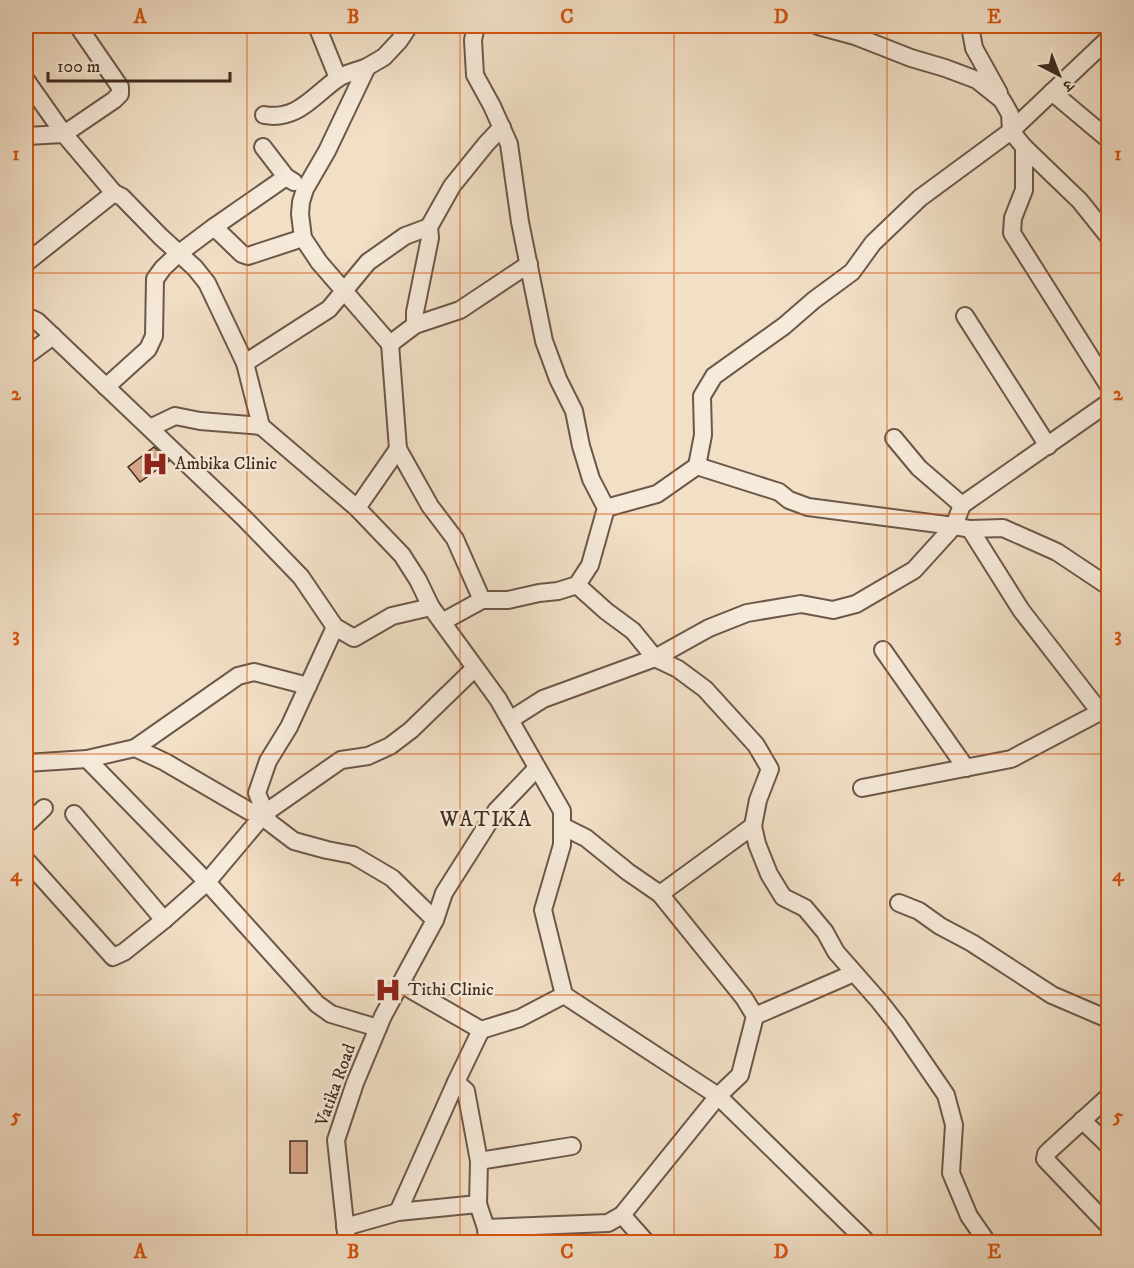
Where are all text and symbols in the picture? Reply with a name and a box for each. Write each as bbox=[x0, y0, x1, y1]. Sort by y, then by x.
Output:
text: A bbox=[133, 5, 148, 30]
text: B bbox=[347, 5, 359, 30]
text: C bbox=[560, 5, 574, 30]
text: D bbox=[774, 5, 789, 30]
text: E bbox=[987, 5, 1001, 30]
scale bar bbox=[48, 45, 230, 83]
north arrow bbox=[1029, 45, 1089, 105]
text: 100 m bbox=[57, 56, 100, 78]
text: उ bbox=[1057, 75, 1079, 97]
text: 1 bbox=[12, 142, 20, 167]
text: 1 bbox=[1114, 142, 1122, 167]
text: 2 bbox=[11, 382, 22, 407]
text: 2 bbox=[1113, 382, 1124, 407]
hospital icon: Ambika Clinic bbox=[140, 449, 170, 479]
place label: Ambika Clinic bbox=[175, 453, 277, 475]
text: 3 bbox=[12, 623, 20, 648]
text: 3 bbox=[1114, 623, 1122, 648]
district label: WATIKA bbox=[438, 807, 533, 833]
text: 4 bbox=[10, 863, 23, 888]
text: 4 bbox=[1112, 863, 1125, 888]
hospital icon: Tithi Clinic bbox=[373, 975, 403, 1005]
place label: Tithi Clinic bbox=[408, 979, 494, 1001]
street label: Vatika Road bbox=[311, 1041, 361, 1130]
text: 5 bbox=[10, 1104, 21, 1129]
text: 5 bbox=[1112, 1104, 1123, 1129]
text: A bbox=[133, 1240, 148, 1265]
text: B bbox=[347, 1240, 359, 1265]
text: C bbox=[560, 1240, 574, 1265]
text: D bbox=[774, 1240, 789, 1265]
text: E bbox=[987, 1240, 1001, 1265]

